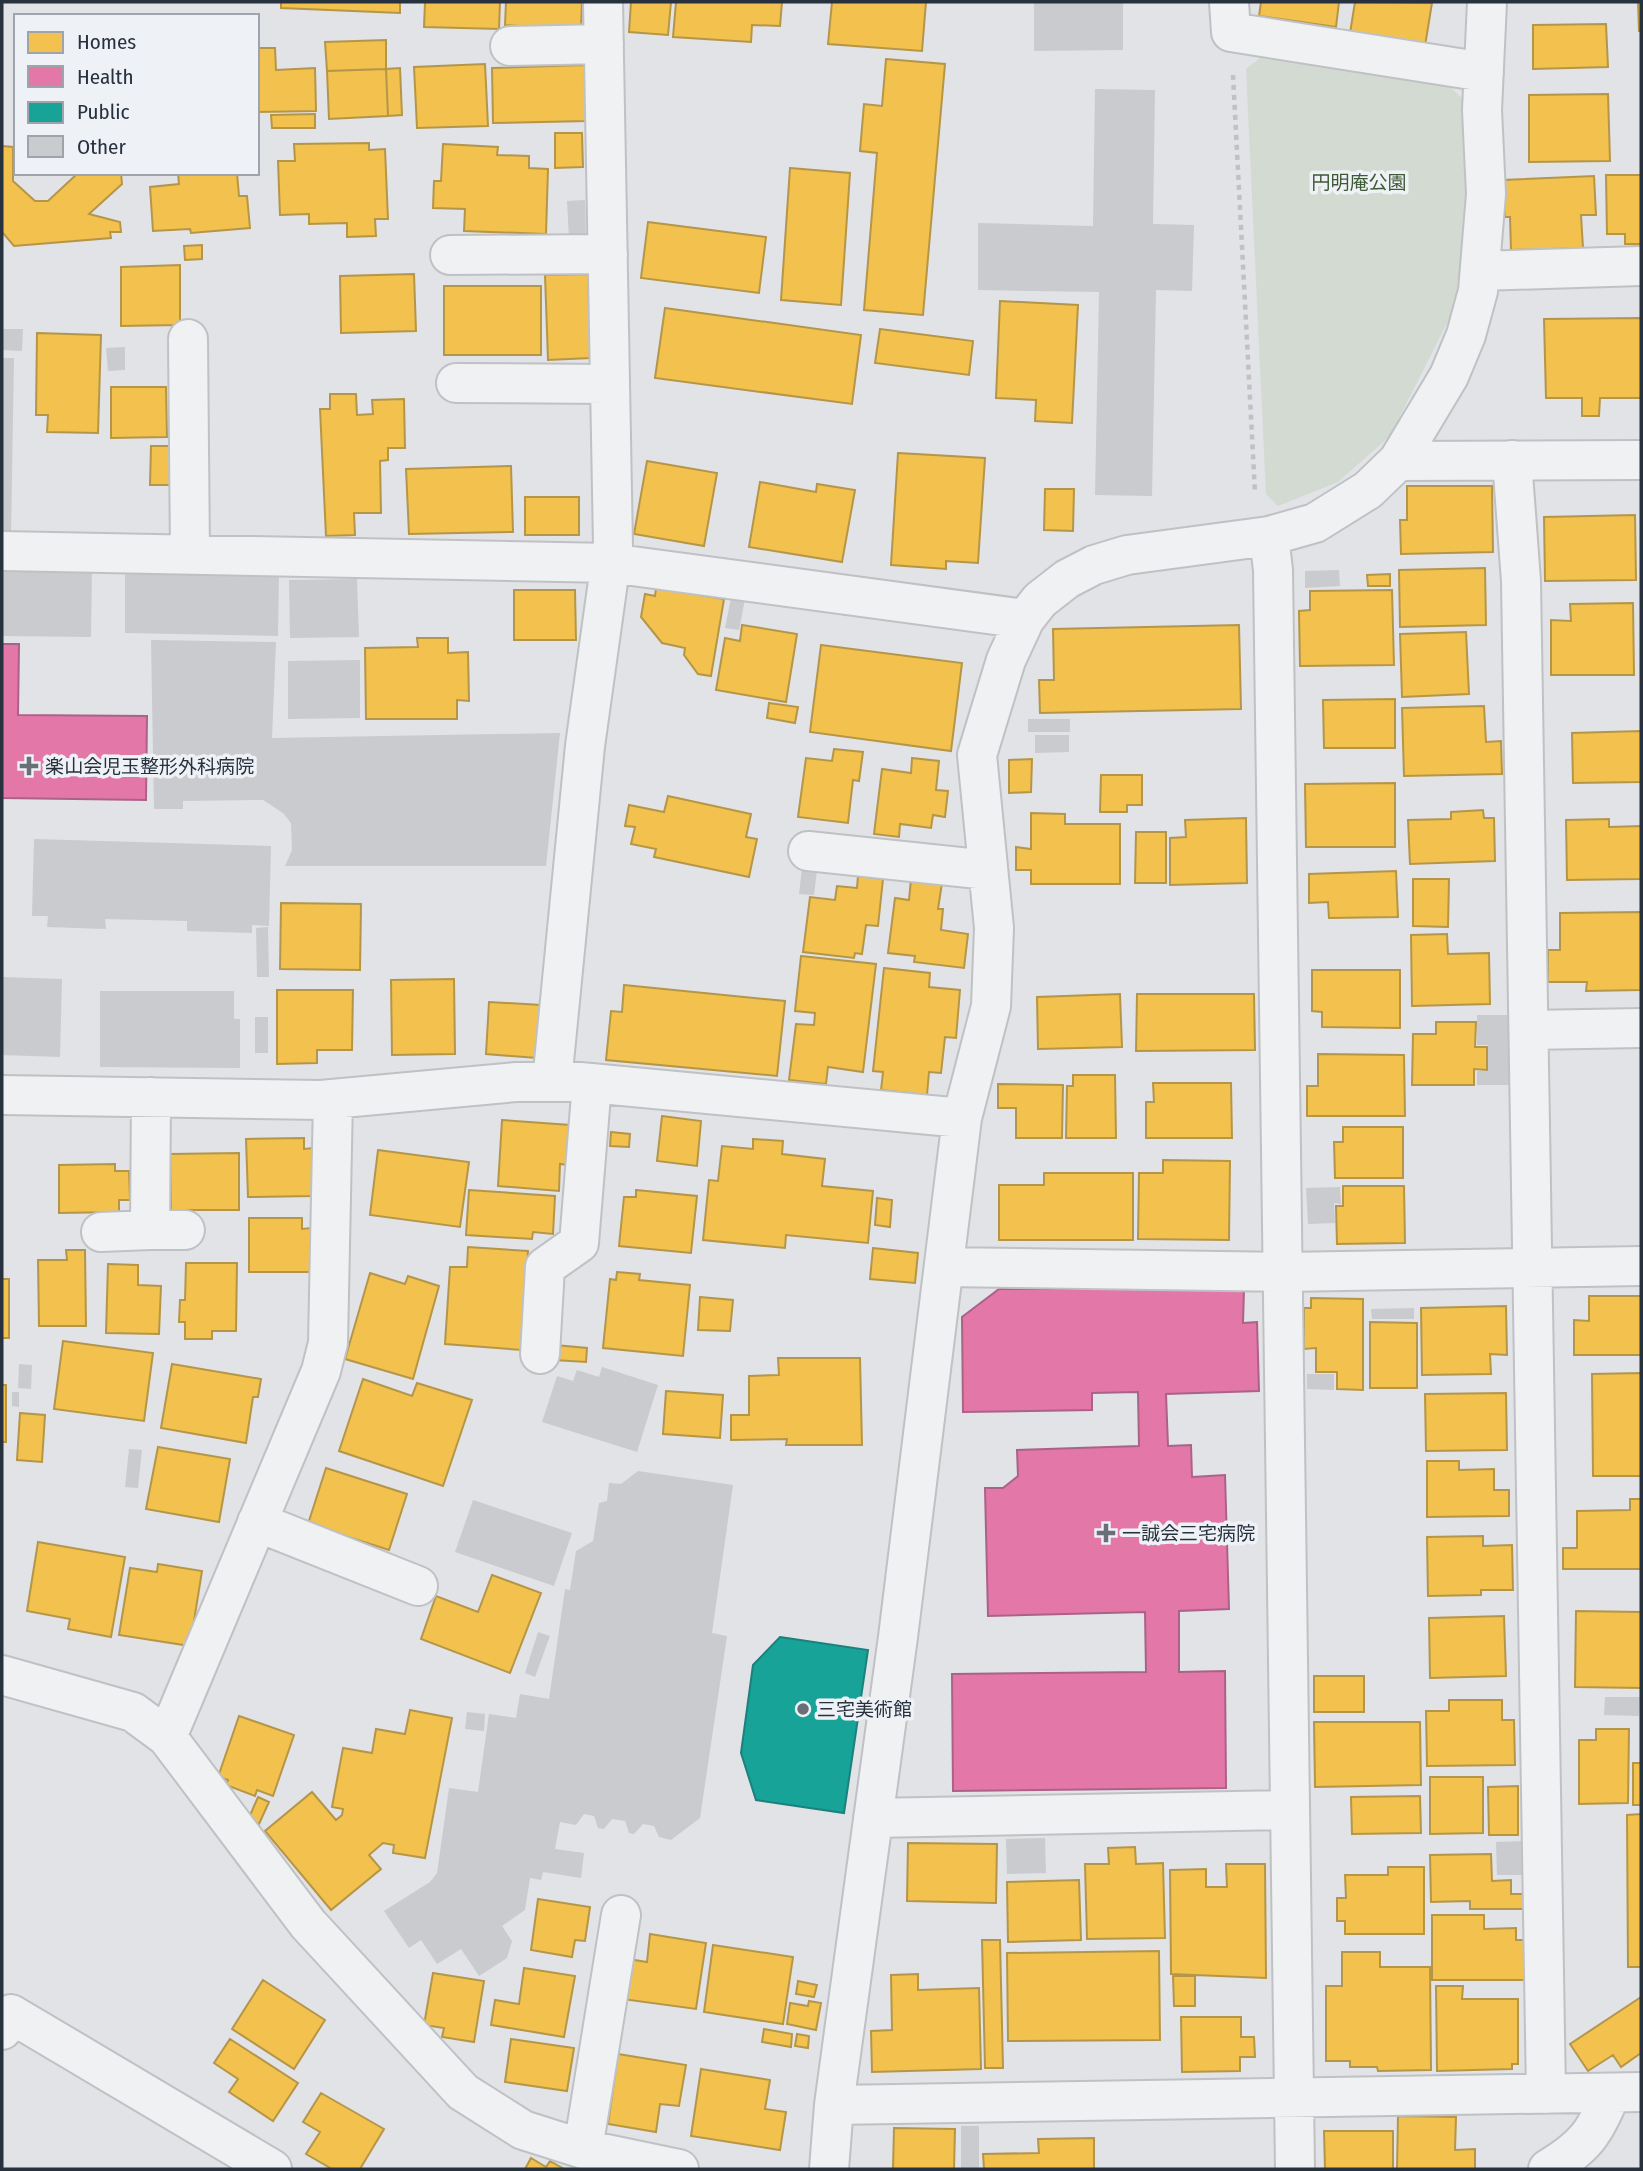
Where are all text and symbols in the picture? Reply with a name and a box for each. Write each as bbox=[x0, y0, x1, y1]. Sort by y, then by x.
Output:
legend bbox=[14, 14, 259, 175]
text: Homes bbox=[77, 29, 136, 55]
text: Health bbox=[77, 64, 133, 90]
text: Public bbox=[77, 99, 129, 125]
text: Other bbox=[77, 134, 126, 160]
park label: 円明庵公園 bbox=[1311, 171, 1407, 194]
place label: 楽山会児玉整形外科病院 bbox=[45, 755, 254, 778]
marker: 楽山会児玉整形外科病院 bbox=[19, 756, 39, 776]
place label: 一誠会三宅病院 bbox=[1122, 1522, 1255, 1545]
marker: 一誠会三宅病院 bbox=[1096, 1523, 1116, 1543]
place label: 三宅美術館 bbox=[817, 1698, 912, 1721]
marker: 三宅美術館 bbox=[795, 1701, 811, 1717]

